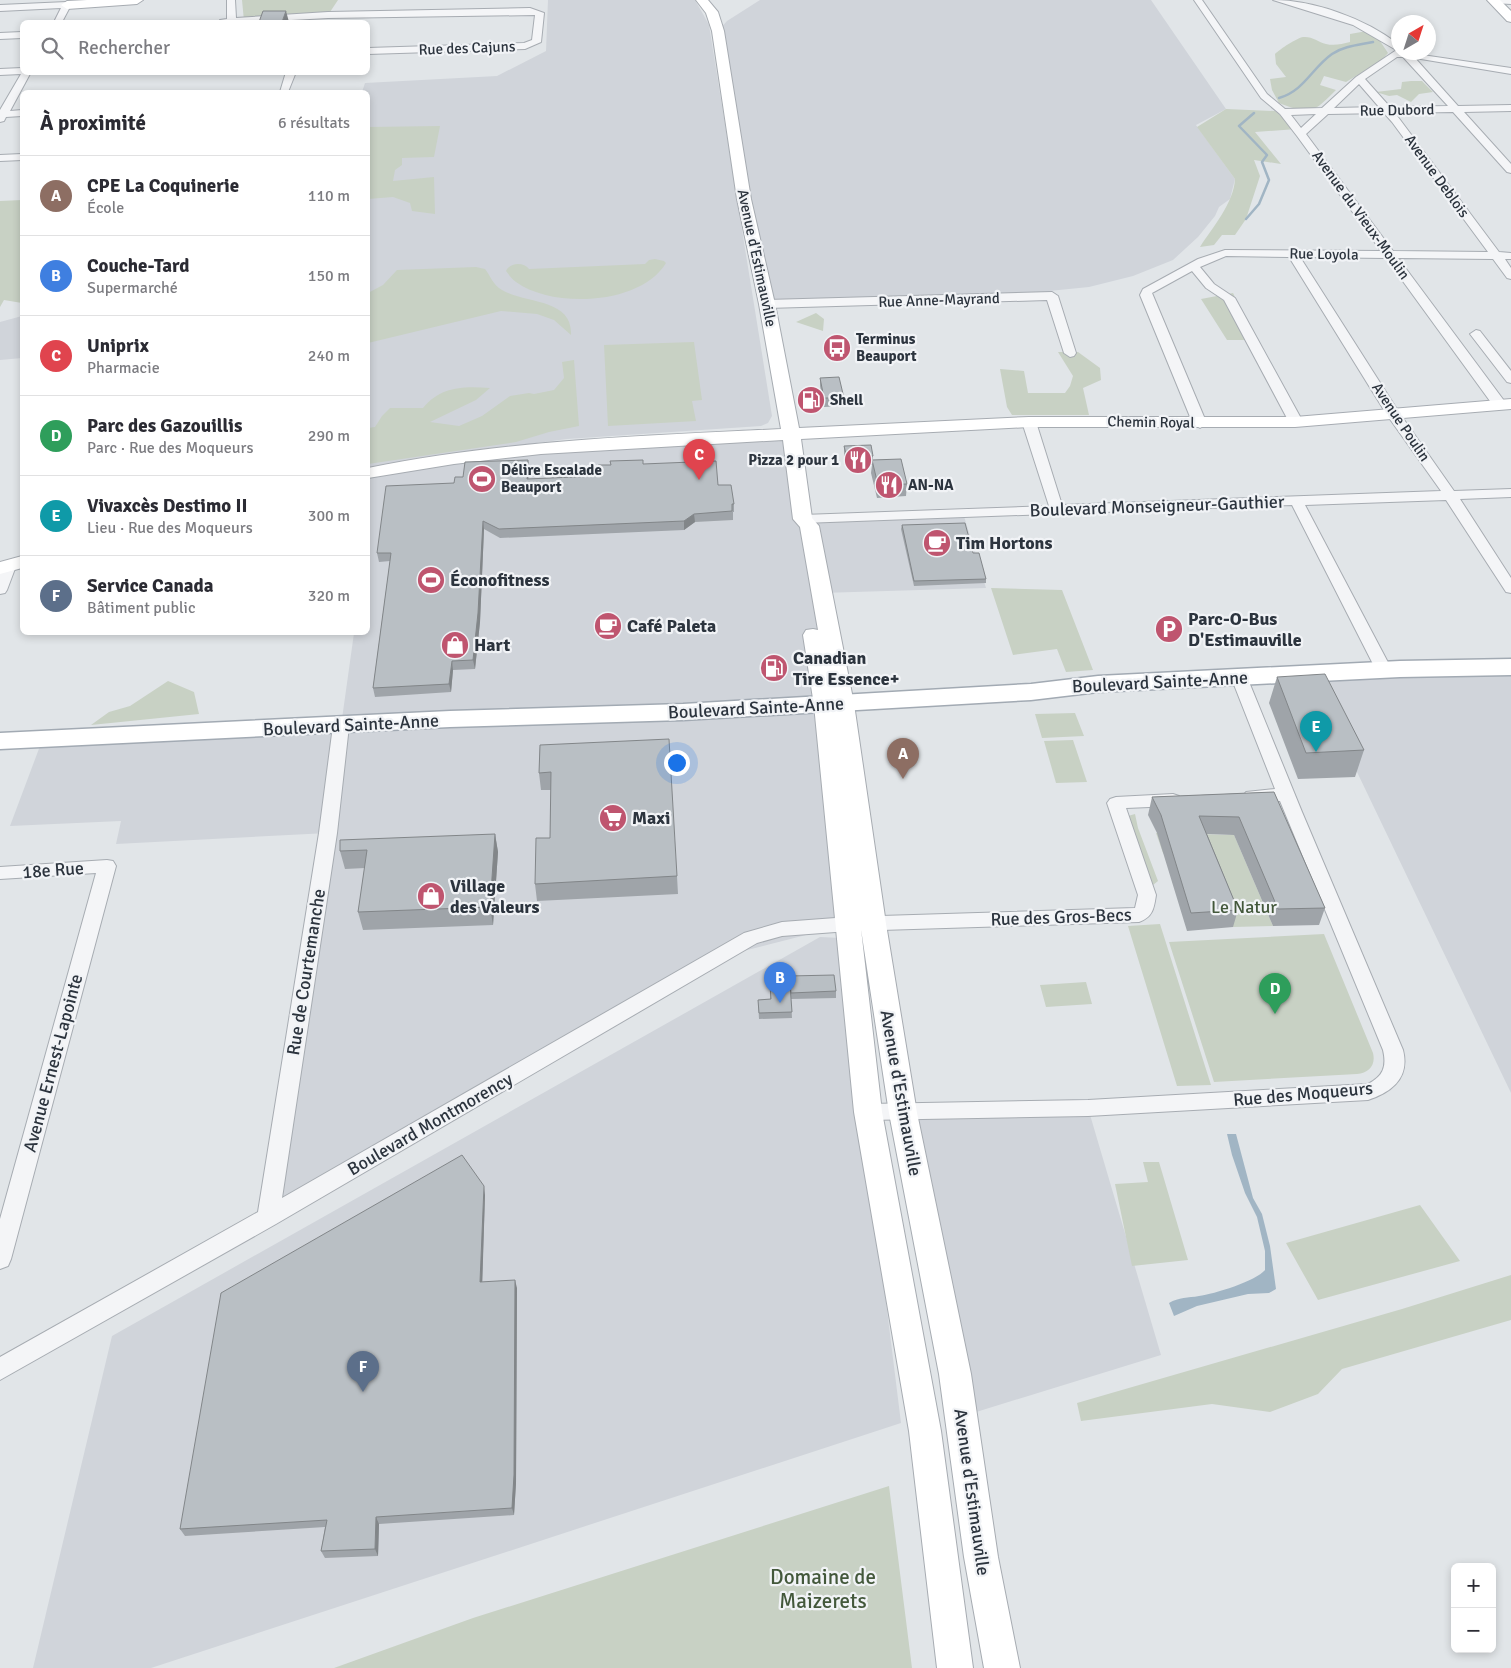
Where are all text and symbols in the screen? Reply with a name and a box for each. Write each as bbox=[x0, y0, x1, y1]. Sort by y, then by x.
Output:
north arrow bbox=[1391, 15, 1436, 60]
search box bbox=[20, 20, 370, 75]
icon: search bbox=[38, 34, 66, 62]
text: Rechercher bbox=[78, 36, 170, 60]
street label: Rue des Cajuns bbox=[418, 37, 516, 59]
street label: Rue Dubord bbox=[1360, 100, 1435, 120]
text: À proximité bbox=[40, 110, 146, 136]
text: 6 résultats bbox=[278, 113, 350, 133]
street label: Avenue Deblois bbox=[1401, 131, 1473, 221]
street label: Avenue du Vieux-Moulin bbox=[1308, 147, 1414, 283]
text: CPE La Coquinerie bbox=[87, 174, 239, 198]
text: A bbox=[51, 186, 61, 206]
text: 110 m bbox=[308, 186, 350, 206]
street label: Avenue d'Estimauville bbox=[734, 188, 780, 328]
text: École bbox=[87, 198, 124, 218]
street label: Rue Loyola bbox=[1289, 244, 1359, 264]
text: Couche-Tard bbox=[87, 254, 190, 278]
text: B bbox=[51, 266, 61, 286]
text: 150 m bbox=[308, 266, 350, 286]
text: Supermarché bbox=[87, 278, 178, 298]
street label: Rue Anne-Mayrand bbox=[878, 289, 1000, 311]
place label: Terminus Beauport bbox=[856, 330, 917, 365]
bus stop icon: Terminus Beauport bbox=[822, 333, 852, 363]
text: Uniprix bbox=[87, 334, 149, 358]
text: C bbox=[51, 346, 61, 366]
text: 240 m bbox=[308, 346, 350, 366]
text: Pharmacie bbox=[87, 358, 160, 378]
street label: Avenue Poulin bbox=[1368, 379, 1434, 465]
fuel station icon: Shell bbox=[796, 385, 826, 415]
place label: Shell bbox=[830, 391, 863, 409]
street label: Chemin Royal bbox=[1107, 412, 1195, 432]
text: Parc des Gazouillis bbox=[87, 414, 242, 438]
text: D bbox=[51, 426, 61, 446]
text: 290 m bbox=[308, 426, 350, 446]
text: Parc · Rue des Moqueurs bbox=[87, 438, 253, 458]
pin: C bbox=[683, 439, 715, 480]
restaurant icon: Pizza 2 pour 1 bbox=[843, 445, 873, 475]
place label: Pizza 2 pour 1 bbox=[748, 451, 839, 469]
place label: Délire Escalade Beauport bbox=[501, 461, 602, 496]
sports icon: Délire Escalade Beauport bbox=[467, 464, 497, 494]
restaurant icon: AN-NA bbox=[874, 470, 904, 500]
place label: AN-NA bbox=[908, 476, 954, 494]
street label: Boulevard Monseigneur-Gauthier bbox=[1029, 491, 1285, 521]
text: Vivaxcès Destimo II bbox=[87, 494, 247, 518]
text: E bbox=[51, 506, 61, 526]
text: 300 m bbox=[308, 506, 350, 526]
text: Lieu · Rue des Moqueurs bbox=[87, 518, 253, 538]
cafe icon: Tim Hortons bbox=[922, 528, 952, 558]
place label: Tim Hortons bbox=[956, 532, 1052, 554]
sports icon: Éconofitness bbox=[416, 565, 446, 595]
place label: Éconofitness bbox=[450, 569, 549, 591]
text: Service Canada bbox=[87, 574, 213, 598]
text: F bbox=[52, 586, 60, 606]
text: 320 m bbox=[308, 586, 350, 606]
text: Bâtiment public bbox=[87, 598, 195, 618]
place label: Parc-O-Bus D'Estimauville bbox=[1188, 608, 1302, 651]
cafe icon: Café Paleta bbox=[593, 611, 623, 641]
parking icon: Parc-O-Bus D'Estimauville bbox=[1154, 614, 1184, 644]
place label: Café Paleta bbox=[627, 615, 716, 637]
shop icon: Hart bbox=[440, 630, 470, 660]
place label: Hart bbox=[474, 634, 510, 656]
place label: Canadian Tire Essence+ bbox=[793, 647, 899, 690]
fuel station icon: Canadian Tire Essence+ bbox=[759, 653, 789, 683]
street label: Boulevard Sainte-Anne bbox=[1071, 666, 1249, 698]
street label: Boulevard Sainte-Anne bbox=[667, 692, 845, 724]
street label: Boulevard Sainte-Anne bbox=[262, 709, 440, 741]
pin: E bbox=[1300, 711, 1332, 752]
pin: A bbox=[887, 738, 919, 779]
your location bbox=[664, 750, 690, 776]
supermarket icon: Maxi bbox=[598, 803, 628, 833]
place label: Maxi bbox=[632, 807, 670, 829]
street label: 18e Rue bbox=[21, 857, 85, 883]
place label: Village des Valeurs bbox=[450, 875, 539, 918]
shop icon: Village des Valeurs bbox=[416, 881, 446, 911]
street label: Rue de Courtemanche bbox=[282, 887, 330, 1057]
park label: Le Natur bbox=[1211, 896, 1277, 918]
street label: Rue des Gros-Becs bbox=[990, 904, 1132, 930]
pin: B bbox=[764, 962, 796, 1003]
street label: Avenue Ernest-Lapointe bbox=[19, 972, 87, 1154]
pin: D bbox=[1259, 973, 1291, 1014]
street label: Avenue d'Estimauville bbox=[876, 1008, 926, 1178]
street label: Boulevard Montmorency bbox=[344, 1067, 517, 1180]
street label: Rue des Moqueurs bbox=[1232, 1077, 1374, 1111]
pin: F bbox=[347, 1351, 379, 1392]
street label: Avenue d'Estimauville bbox=[949, 1407, 995, 1577]
map controls bbox=[1451, 1563, 1496, 1653]
button: + bbox=[1451, 1563, 1496, 1608]
park label: Domaine de Maizerets bbox=[770, 1564, 876, 1614]
button: − bbox=[1451, 1608, 1496, 1653]

